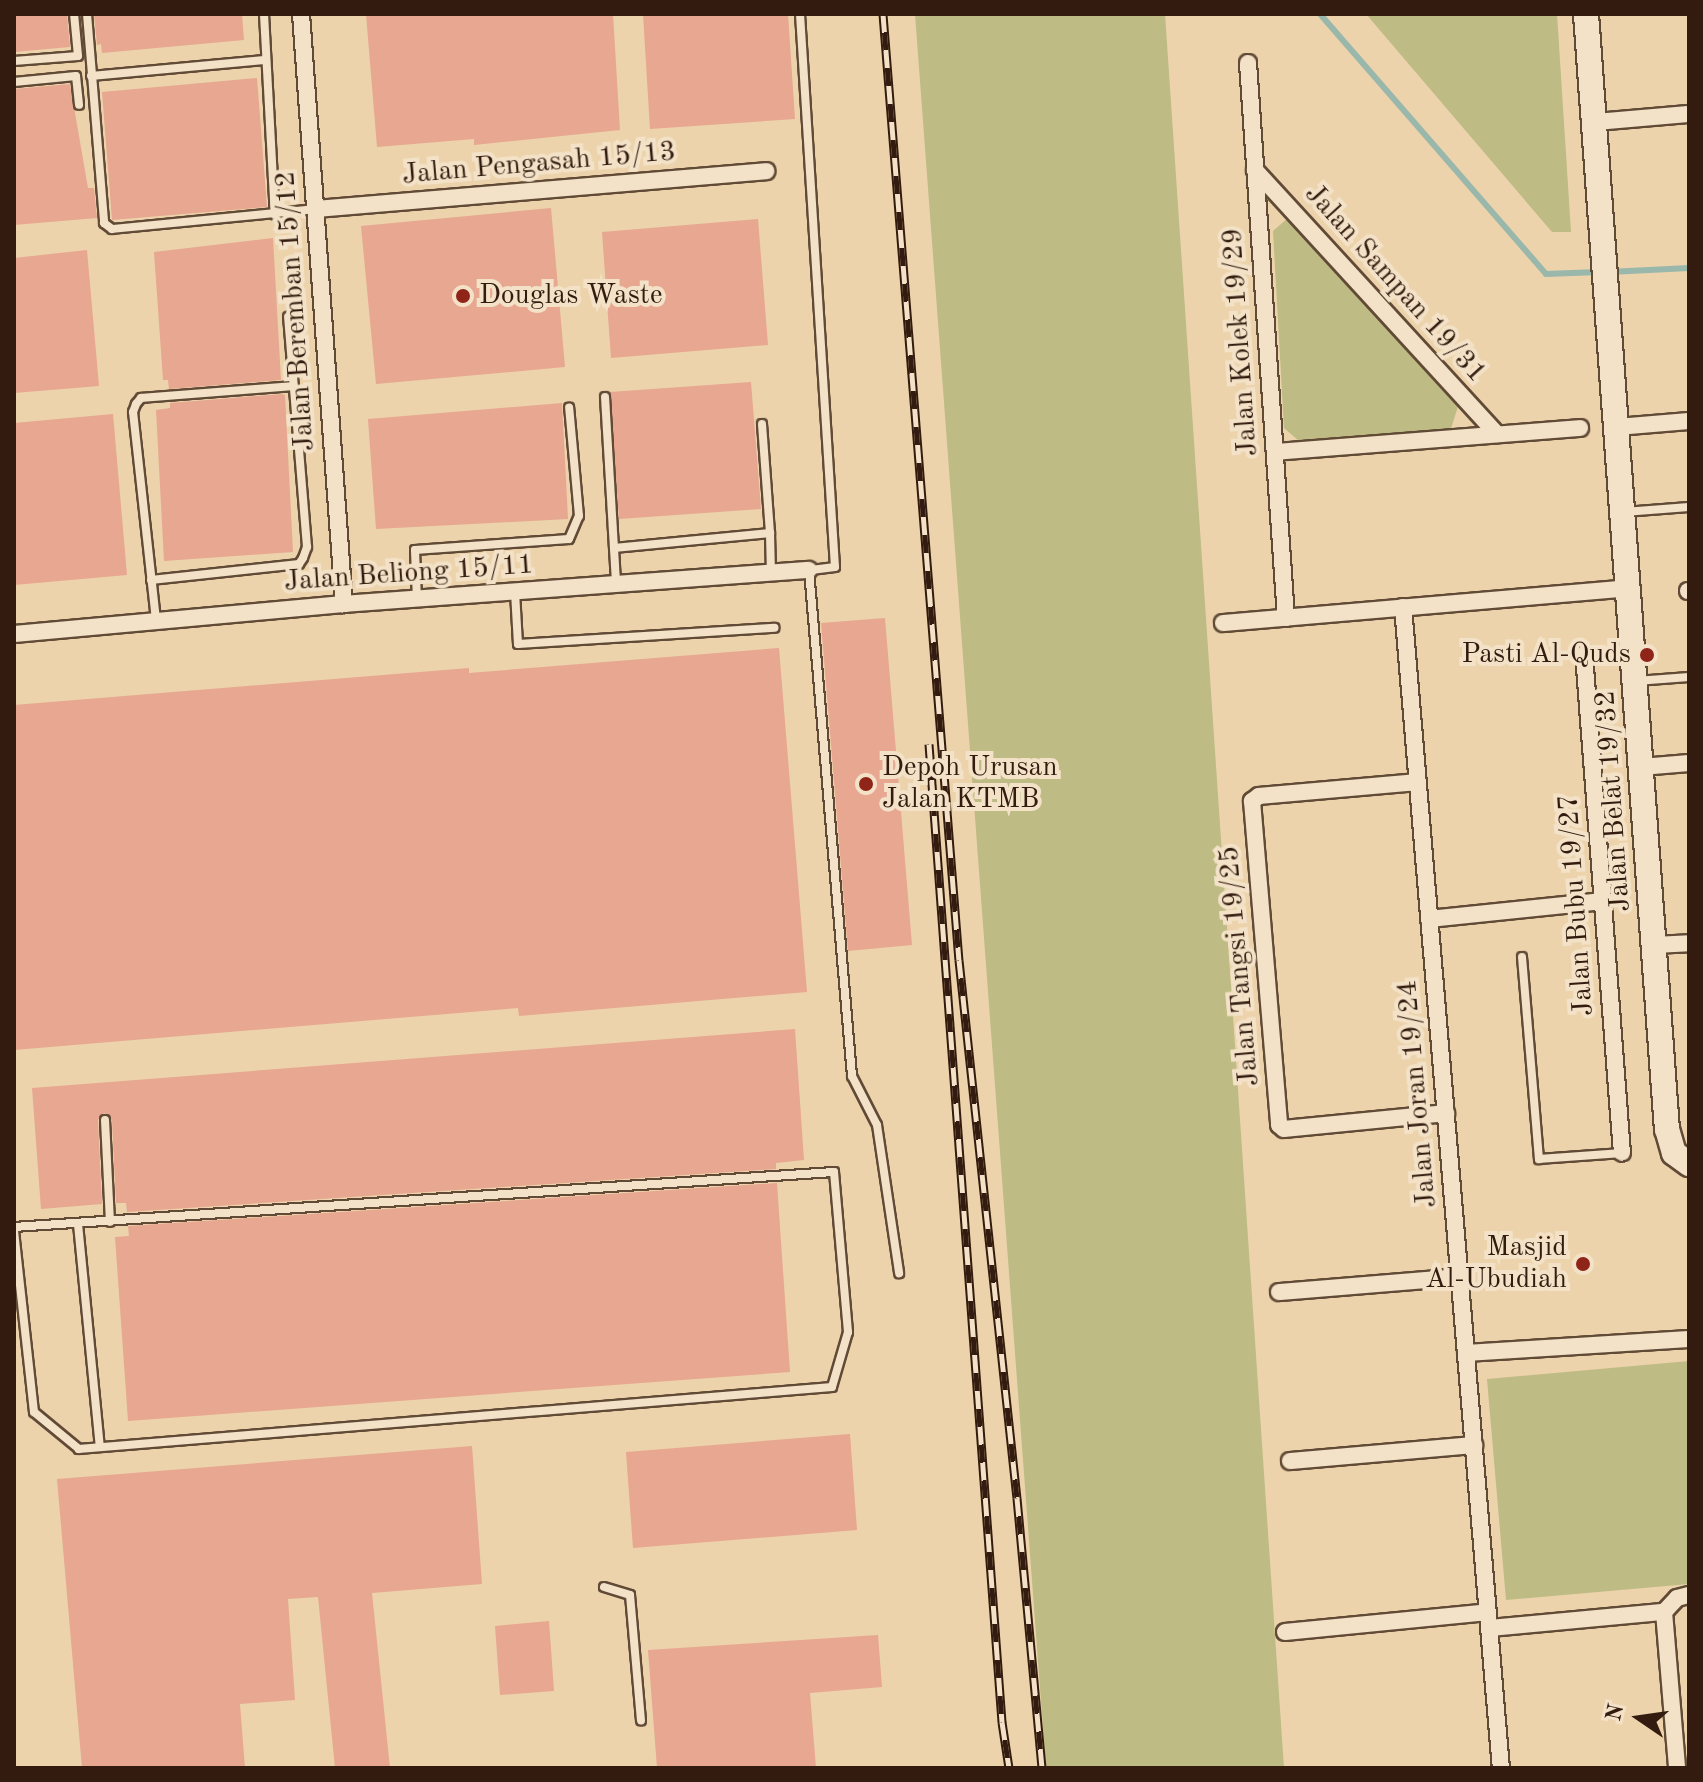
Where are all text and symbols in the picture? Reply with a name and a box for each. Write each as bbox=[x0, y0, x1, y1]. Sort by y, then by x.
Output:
street label: Jalan Pengasah 15/13 bbox=[401, 135, 677, 193]
street label: Jalan Beremban 15/12 bbox=[269, 170, 323, 452]
street label: Jalan Sampan 19/31 bbox=[1297, 178, 1493, 390]
street label: Jalan Kolek 19/29 bbox=[1216, 227, 1266, 457]
place label: Douglas Waste bbox=[479, 279, 663, 313]
marker: Douglas Waste bbox=[454, 287, 472, 305]
street label: Jalan Beliong 15/11 bbox=[283, 549, 535, 599]
place label: Pasti Al-Quds bbox=[1461, 638, 1631, 672]
marker: Pasti Al-Quds bbox=[1638, 646, 1656, 664]
street label: Jalan Belat 19/32 bbox=[1589, 689, 1639, 913]
place label: Depoh Urusan Jalan KTMB bbox=[882, 751, 1058, 817]
marker: Depoh Urusan Jalan KTMB bbox=[857, 775, 875, 793]
street label: Jalan Bubu 19/27 bbox=[1552, 793, 1602, 1017]
street label: Jalan Tangsi 19/25 bbox=[1213, 844, 1267, 1088]
street label: Jalan Joran 19/24 bbox=[1391, 979, 1445, 1209]
place label: Masjid Al-Ubudiah bbox=[1425, 1231, 1567, 1297]
marker: Masjid Al-Ubudiah bbox=[1574, 1255, 1592, 1273]
north arrow bbox=[1599, 1678, 1679, 1758]
text: N bbox=[1603, 1702, 1628, 1723]

